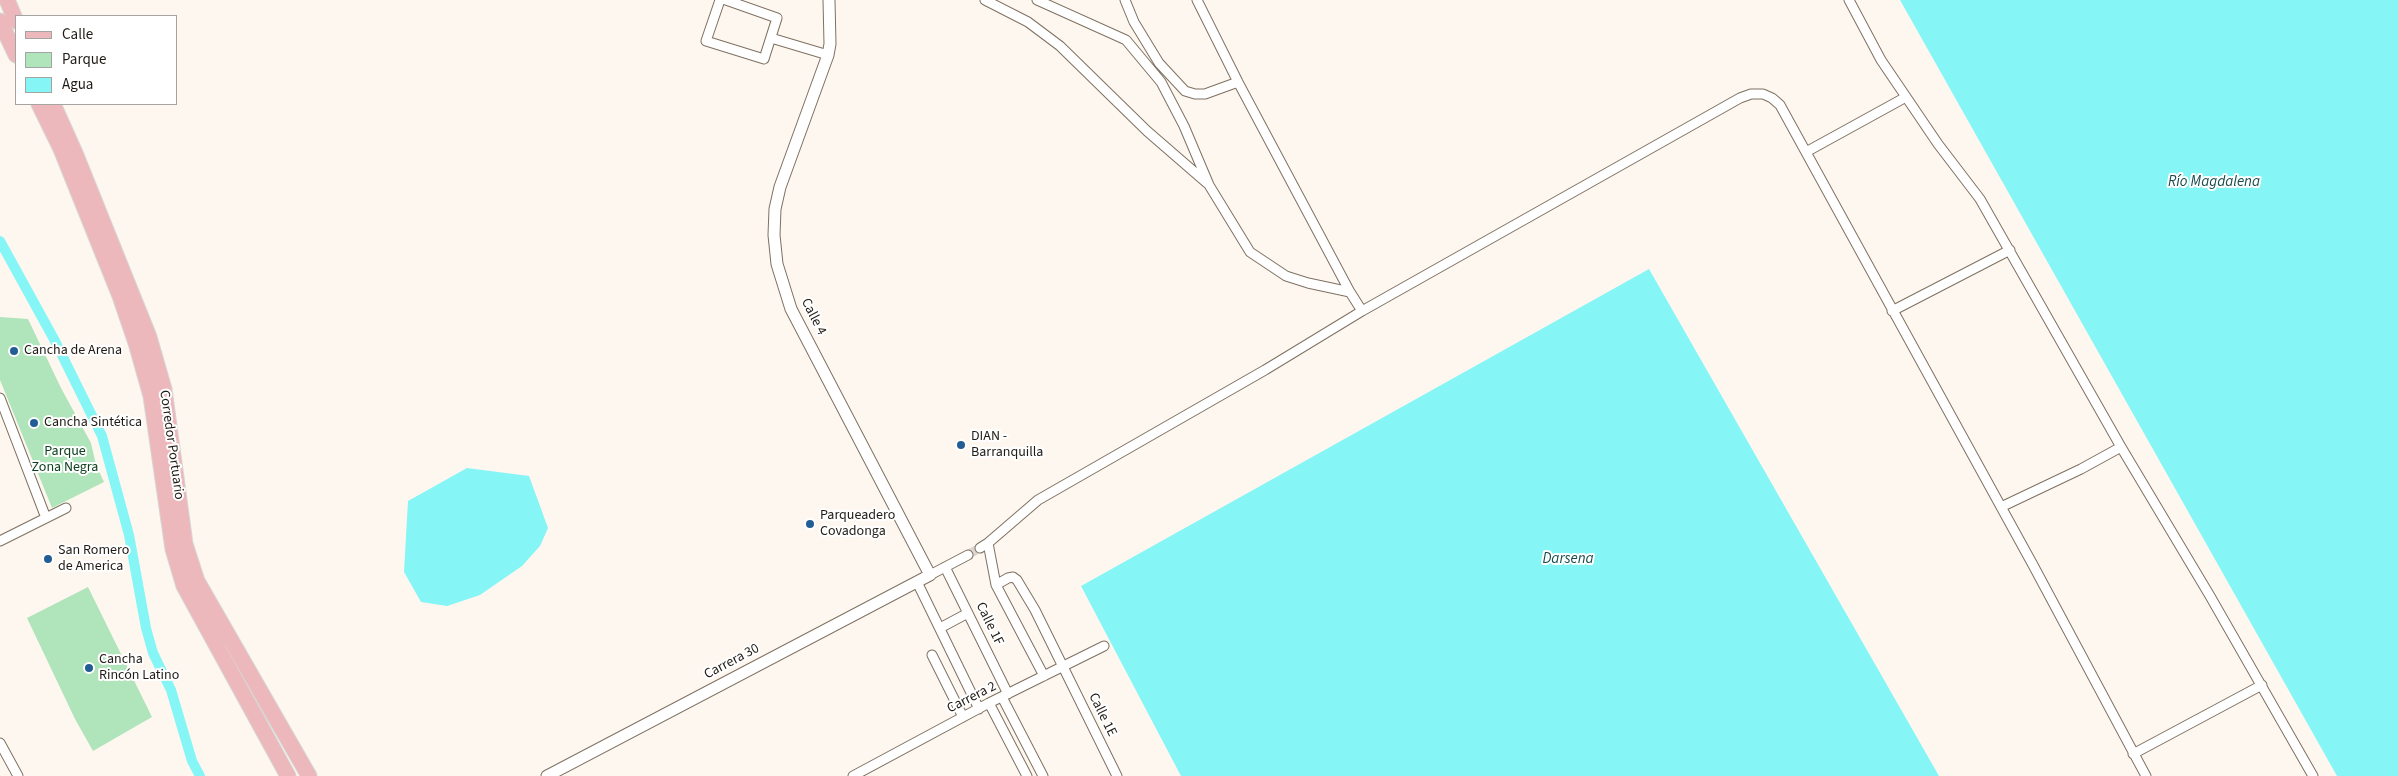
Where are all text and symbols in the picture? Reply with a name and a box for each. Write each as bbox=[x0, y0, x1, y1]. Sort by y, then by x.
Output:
legend bbox=[15, 15, 178, 105]
text: Calle bbox=[62, 24, 93, 45]
text: Parque bbox=[62, 49, 106, 70]
text: Agua bbox=[62, 74, 93, 95]
water label: Río Magdalena bbox=[2168, 174, 2260, 192]
street label: Calle 4 bbox=[797, 296, 829, 338]
place label: Cancha de Arena bbox=[24, 343, 122, 359]
marker: Cancha de Arena bbox=[8, 345, 20, 357]
street label: Corredor Portuario bbox=[155, 389, 187, 501]
place label: Cancha Sintética bbox=[44, 415, 142, 431]
marker: Cancha Sintética bbox=[28, 417, 40, 429]
place label: DIAN - Barranquilla bbox=[971, 429, 1043, 462]
marker: DIAN - Barranquilla bbox=[955, 439, 967, 451]
park label: Parque Zona Negra bbox=[32, 444, 98, 477]
place label: Parqueadero Covadonga bbox=[820, 508, 895, 540]
marker: Parqueadero Covadonga bbox=[804, 518, 816, 530]
place label: San Romero de America bbox=[58, 543, 129, 576]
water label: Darsena bbox=[1542, 551, 1594, 569]
marker: San Romero de America bbox=[42, 553, 54, 565]
street label: Calle 1F bbox=[971, 600, 1007, 648]
street label: Carrera 30 bbox=[702, 641, 762, 683]
place label: Cancha Rincón Latino bbox=[99, 652, 179, 684]
marker: Cancha Rincón Latino bbox=[83, 662, 95, 674]
street label: Carrera 2 bbox=[945, 679, 999, 717]
street label: Calle 1E bbox=[1084, 691, 1120, 739]

